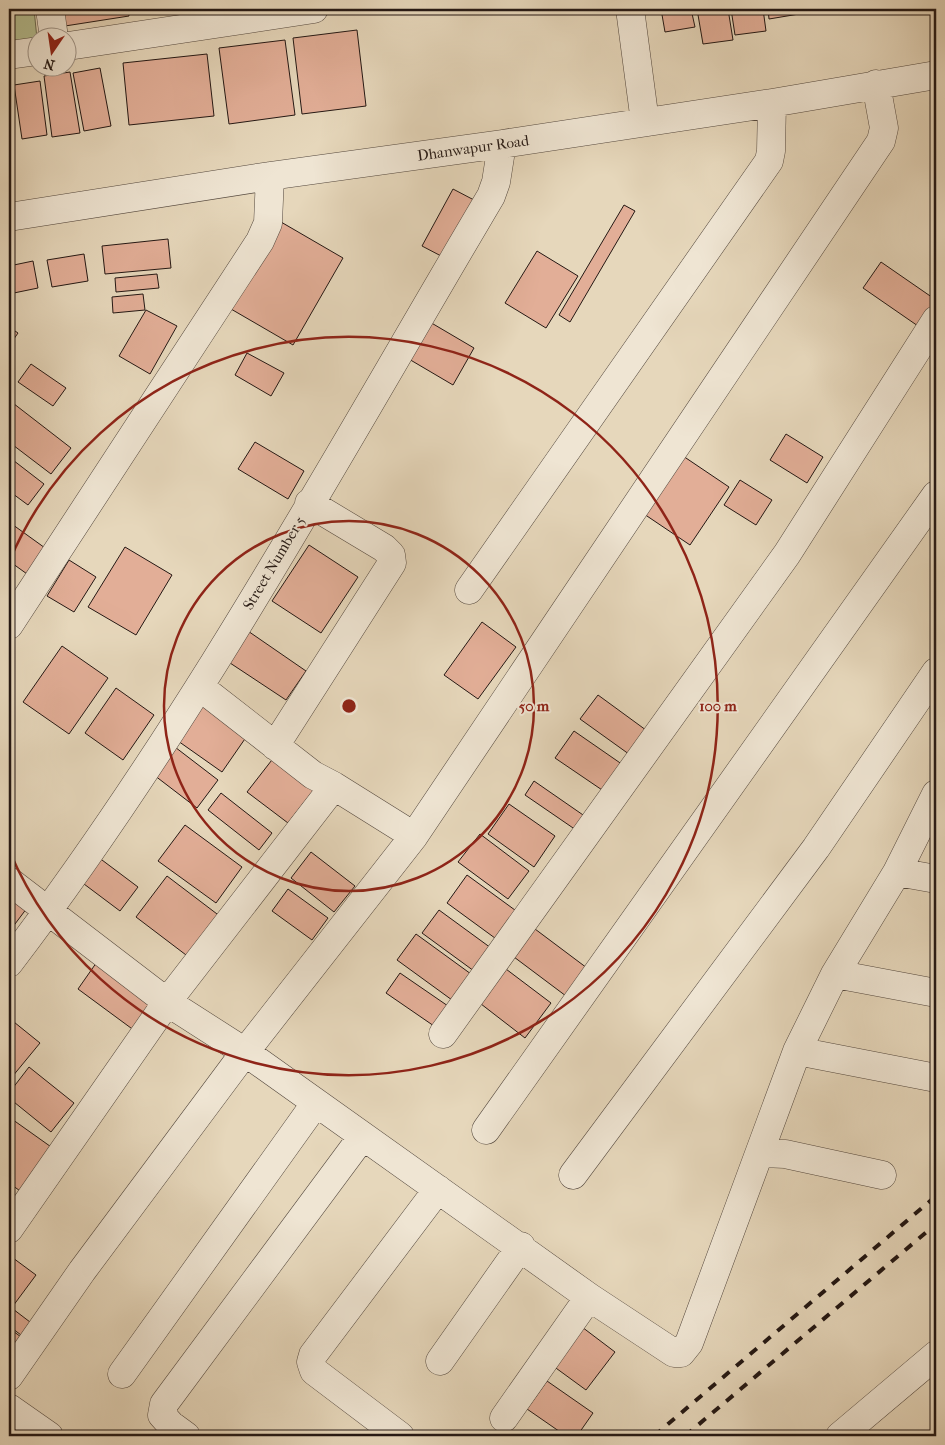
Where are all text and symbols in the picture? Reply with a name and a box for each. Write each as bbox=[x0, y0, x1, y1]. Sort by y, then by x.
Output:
north arrow bbox=[28, 28, 78, 78]
text: N bbox=[42, 55, 56, 74]
street label: Dhanwapur Road bbox=[416, 131, 531, 165]
street label: Street Number 5 bbox=[239, 513, 309, 613]
centre of rings bbox=[340, 697, 358, 715]
text: 50 m bbox=[519, 697, 550, 715]
text: 100 m bbox=[699, 697, 737, 715]

